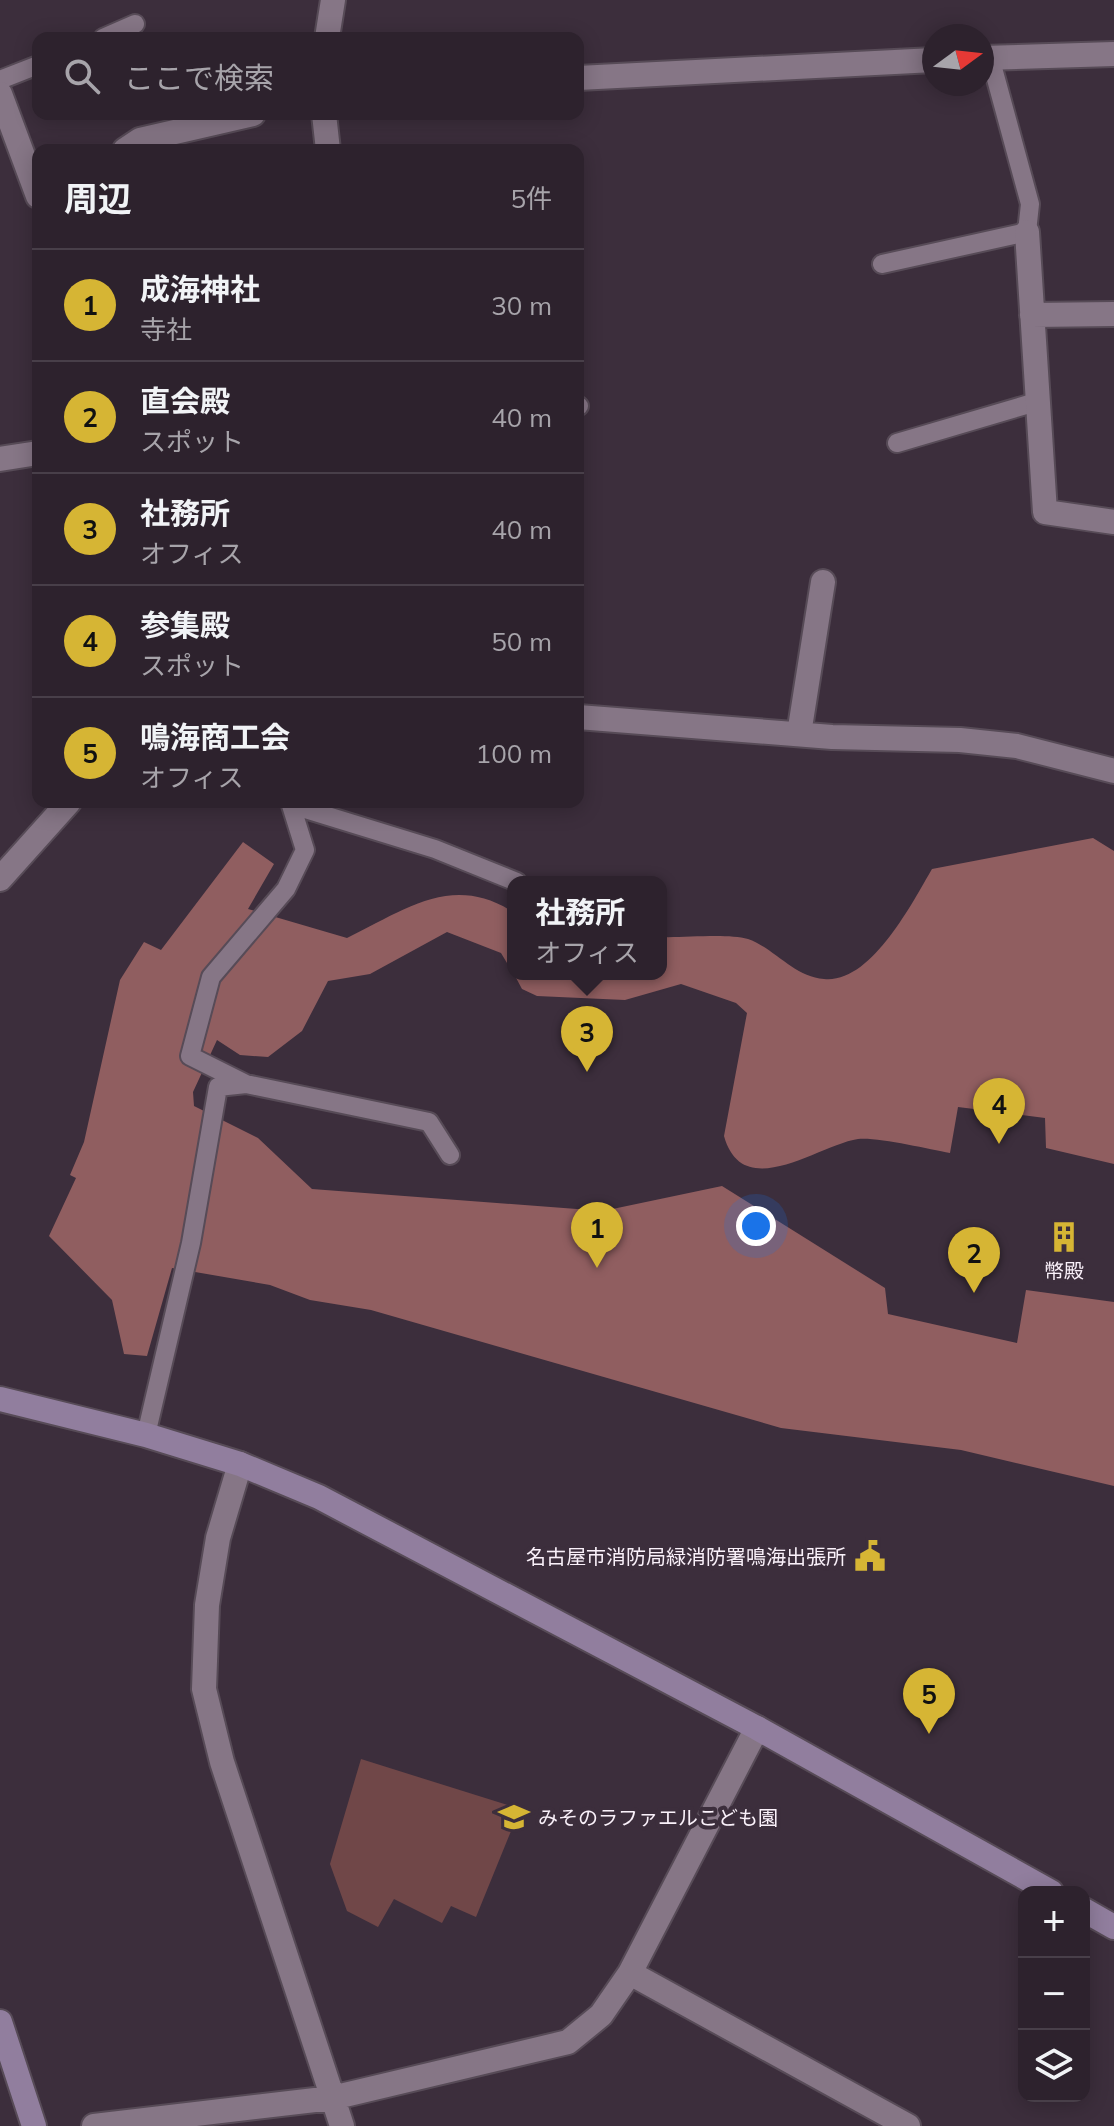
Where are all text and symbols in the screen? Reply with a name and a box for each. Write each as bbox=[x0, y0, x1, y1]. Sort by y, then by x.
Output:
north arrow bbox=[922, 24, 994, 96]
search box bbox=[32, 32, 584, 120]
icon: search bbox=[60, 54, 104, 98]
text: ここで検索 bbox=[124, 59, 274, 97]
text: 周辺 bbox=[64, 177, 132, 220]
text: 5件 bbox=[510, 182, 552, 215]
text: 成海神社 bbox=[140, 270, 260, 308]
text: 1 bbox=[82, 289, 98, 322]
text: 30 m bbox=[491, 289, 552, 322]
text: 寺社 bbox=[140, 313, 192, 346]
text: 直会殿 bbox=[140, 382, 230, 420]
text: 2 bbox=[82, 401, 98, 434]
text: 40 m bbox=[491, 401, 552, 434]
text: スポット bbox=[140, 425, 244, 458]
text: 社務所 bbox=[140, 494, 230, 532]
text: 3 bbox=[82, 513, 98, 546]
text: 40 m bbox=[491, 513, 552, 546]
text: オフィス bbox=[140, 537, 243, 570]
text: 参集殿 bbox=[140, 606, 230, 644]
text: 4 bbox=[82, 625, 98, 658]
text: 50 m bbox=[491, 625, 552, 658]
text: スポット bbox=[140, 649, 244, 682]
text: 鳴海商工会 bbox=[140, 718, 290, 756]
text: 5 bbox=[82, 737, 98, 770]
text: 100 m bbox=[476, 737, 552, 770]
text: オフィス bbox=[140, 761, 243, 794]
popup bbox=[507, 876, 667, 980]
text: 社務所 bbox=[535, 893, 625, 931]
text: オフィス bbox=[535, 936, 639, 969]
pin: 3 bbox=[561, 1006, 613, 1072]
pin: 4 bbox=[973, 1078, 1025, 1144]
pin: 1 bbox=[571, 1202, 623, 1268]
your location bbox=[736, 1206, 776, 1246]
building icon: 幣殿 bbox=[1047, 1220, 1081, 1254]
pin: 2 bbox=[948, 1227, 1000, 1293]
place label: 幣殿 bbox=[1044, 1258, 1084, 1283]
public building icon: 名古屋市消防局緑消防署鳴海出張所 bbox=[853, 1539, 887, 1573]
place label: 名古屋市消防局緑消防署鳴海出張所 bbox=[526, 1544, 846, 1569]
pin: 5 bbox=[903, 1668, 955, 1734]
school or university icon: みそのラファエルこども園 bbox=[497, 1800, 531, 1834]
place label: みそのラファエルこども園 bbox=[538, 1805, 778, 1830]
map controls bbox=[1018, 1886, 1090, 2102]
button: + bbox=[1018, 1886, 1090, 1958]
button: − bbox=[1018, 1958, 1090, 2030]
button: layers bbox=[1018, 2030, 1090, 2102]

